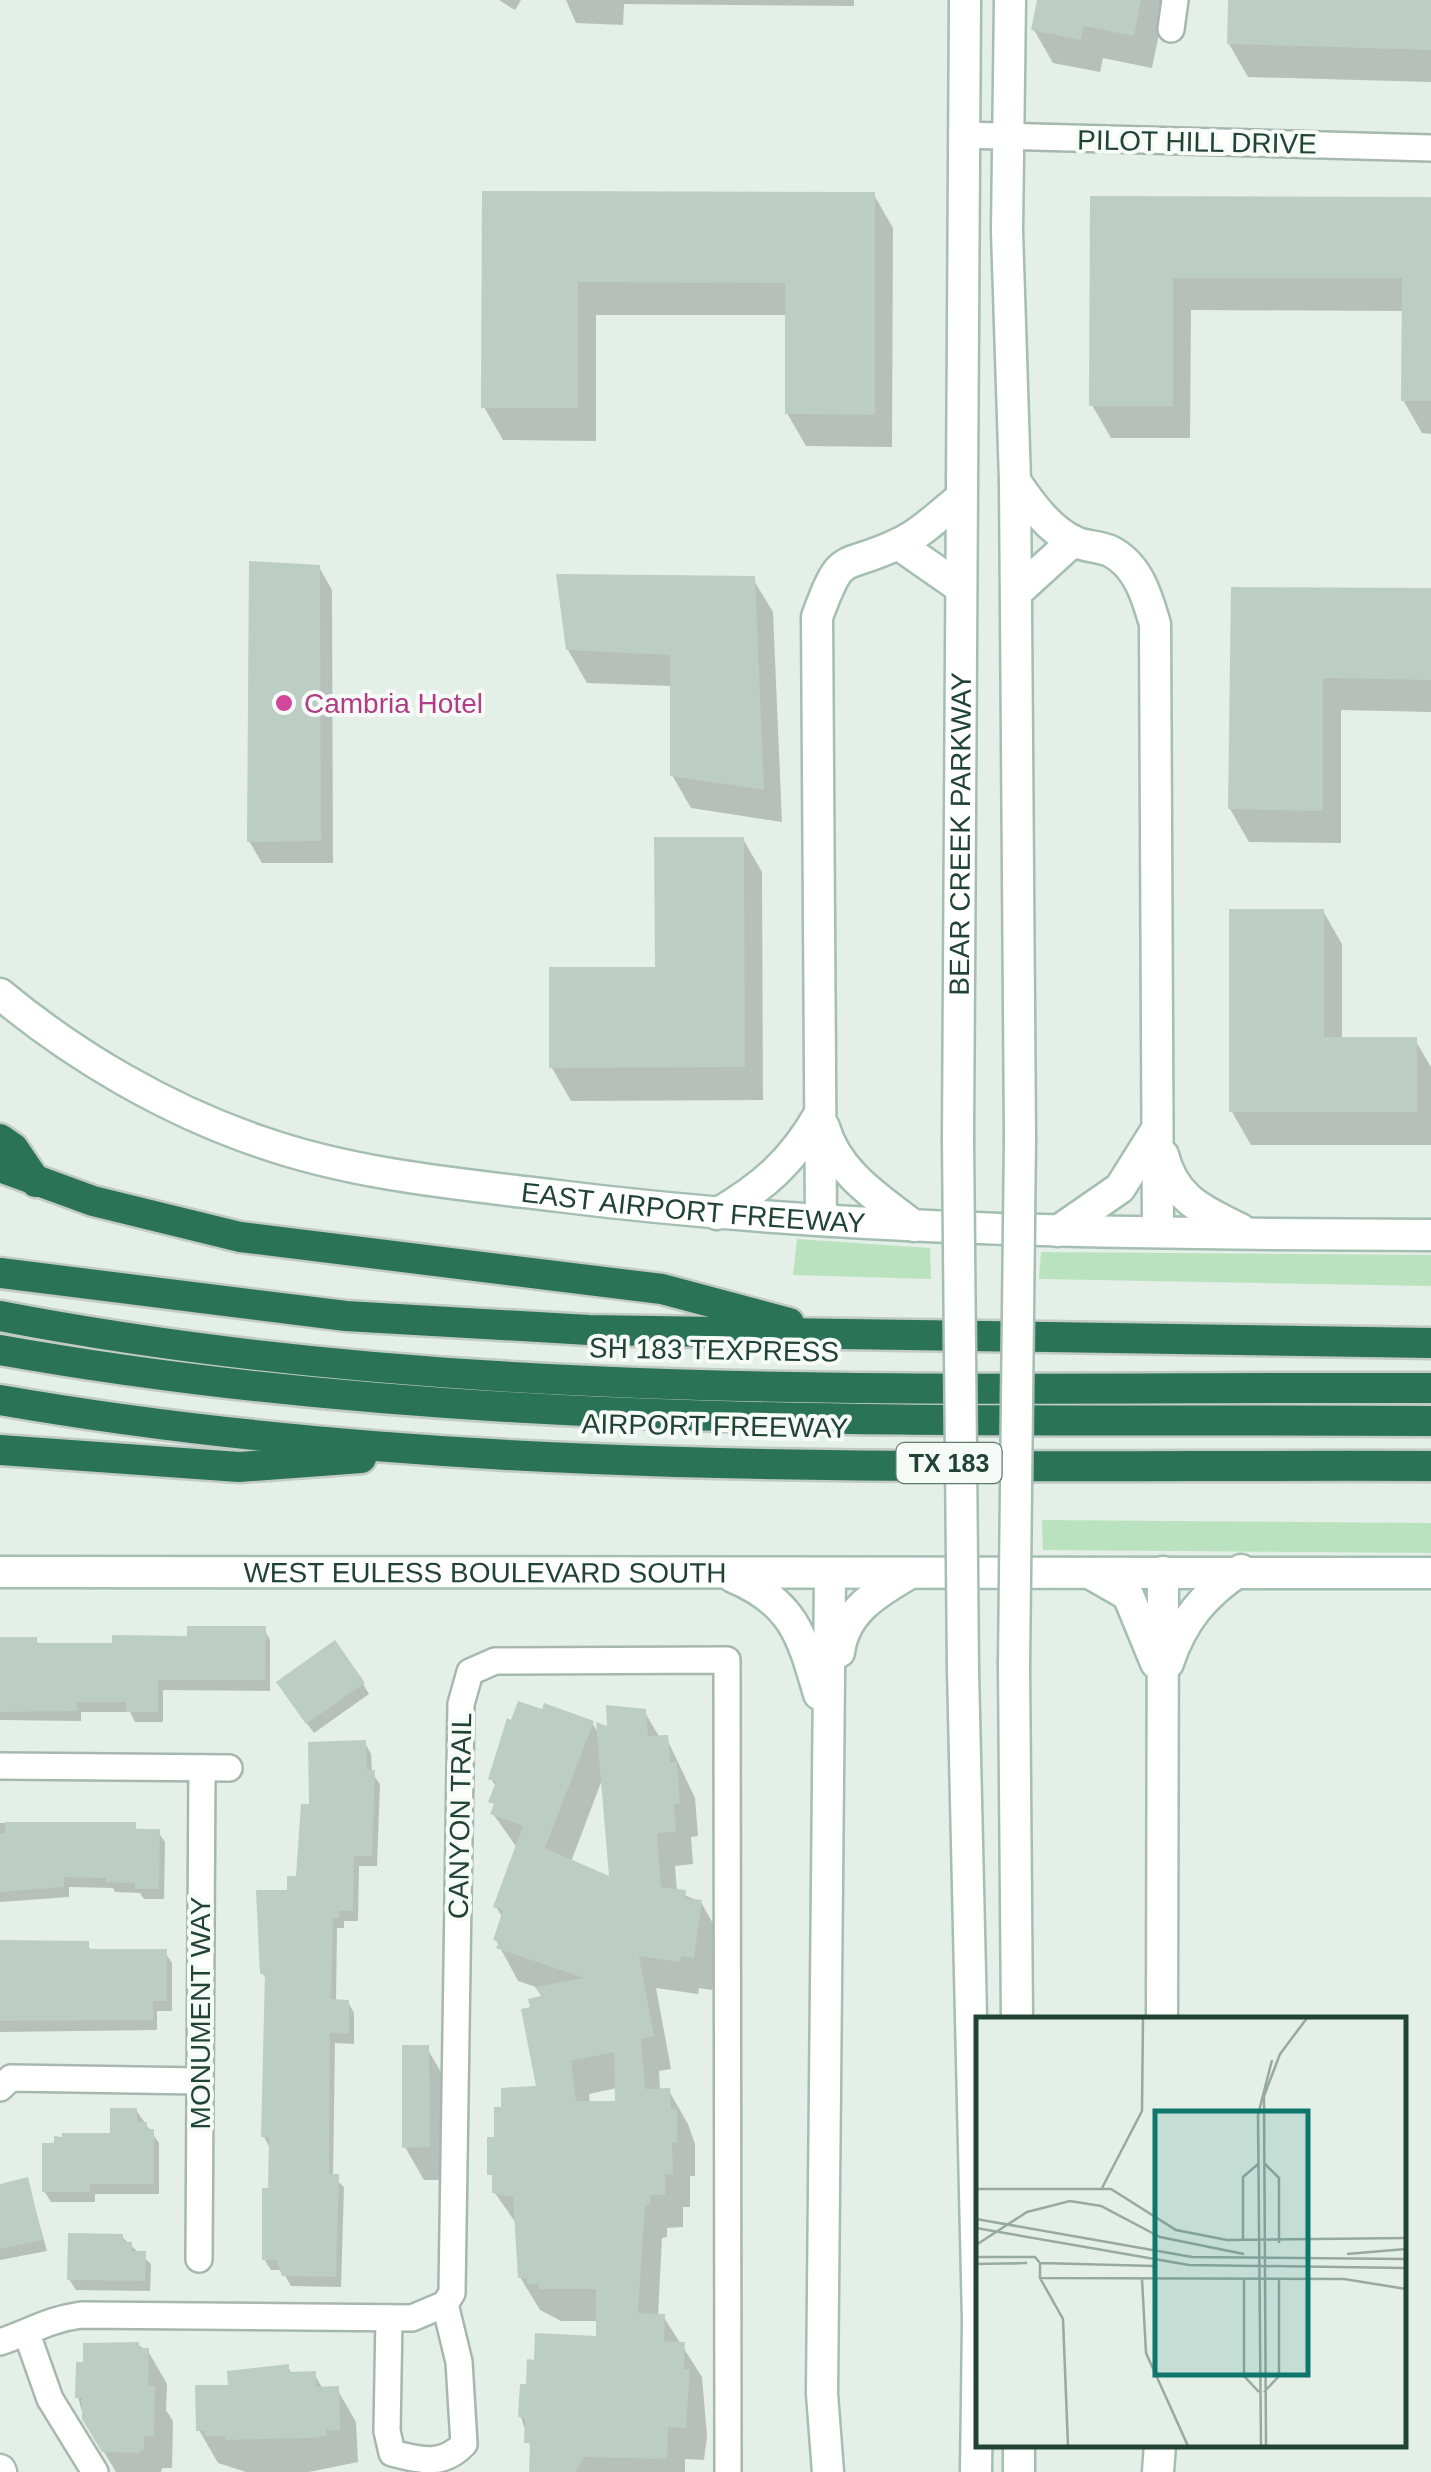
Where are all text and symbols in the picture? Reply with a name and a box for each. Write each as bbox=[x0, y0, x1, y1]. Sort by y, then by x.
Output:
street label: PILOT HILL DRIVE bbox=[1077, 124, 1317, 160]
street label: BEAR CREEK PARKWAY bbox=[943, 672, 976, 996]
place label: Cambria Hotel bbox=[304, 688, 483, 719]
marker: Cambria Hotel bbox=[273, 692, 295, 714]
street label: EAST AIRPORT FREEWAY bbox=[520, 1176, 867, 1238]
street label: SH 183 TEXPRESS bbox=[589, 1332, 839, 1368]
street label: AIRPORT FREEWAY bbox=[581, 1408, 849, 1444]
road number: TX 183 bbox=[896, 1443, 1002, 1483]
street label: WEST EULESS BOULEVARD SOUTH bbox=[243, 1557, 727, 1588]
street label: CANYON TRAIL bbox=[443, 1713, 477, 1919]
street label: MONUMENT WAY bbox=[185, 1896, 216, 2129]
inset map bbox=[976, 2017, 1406, 2447]

